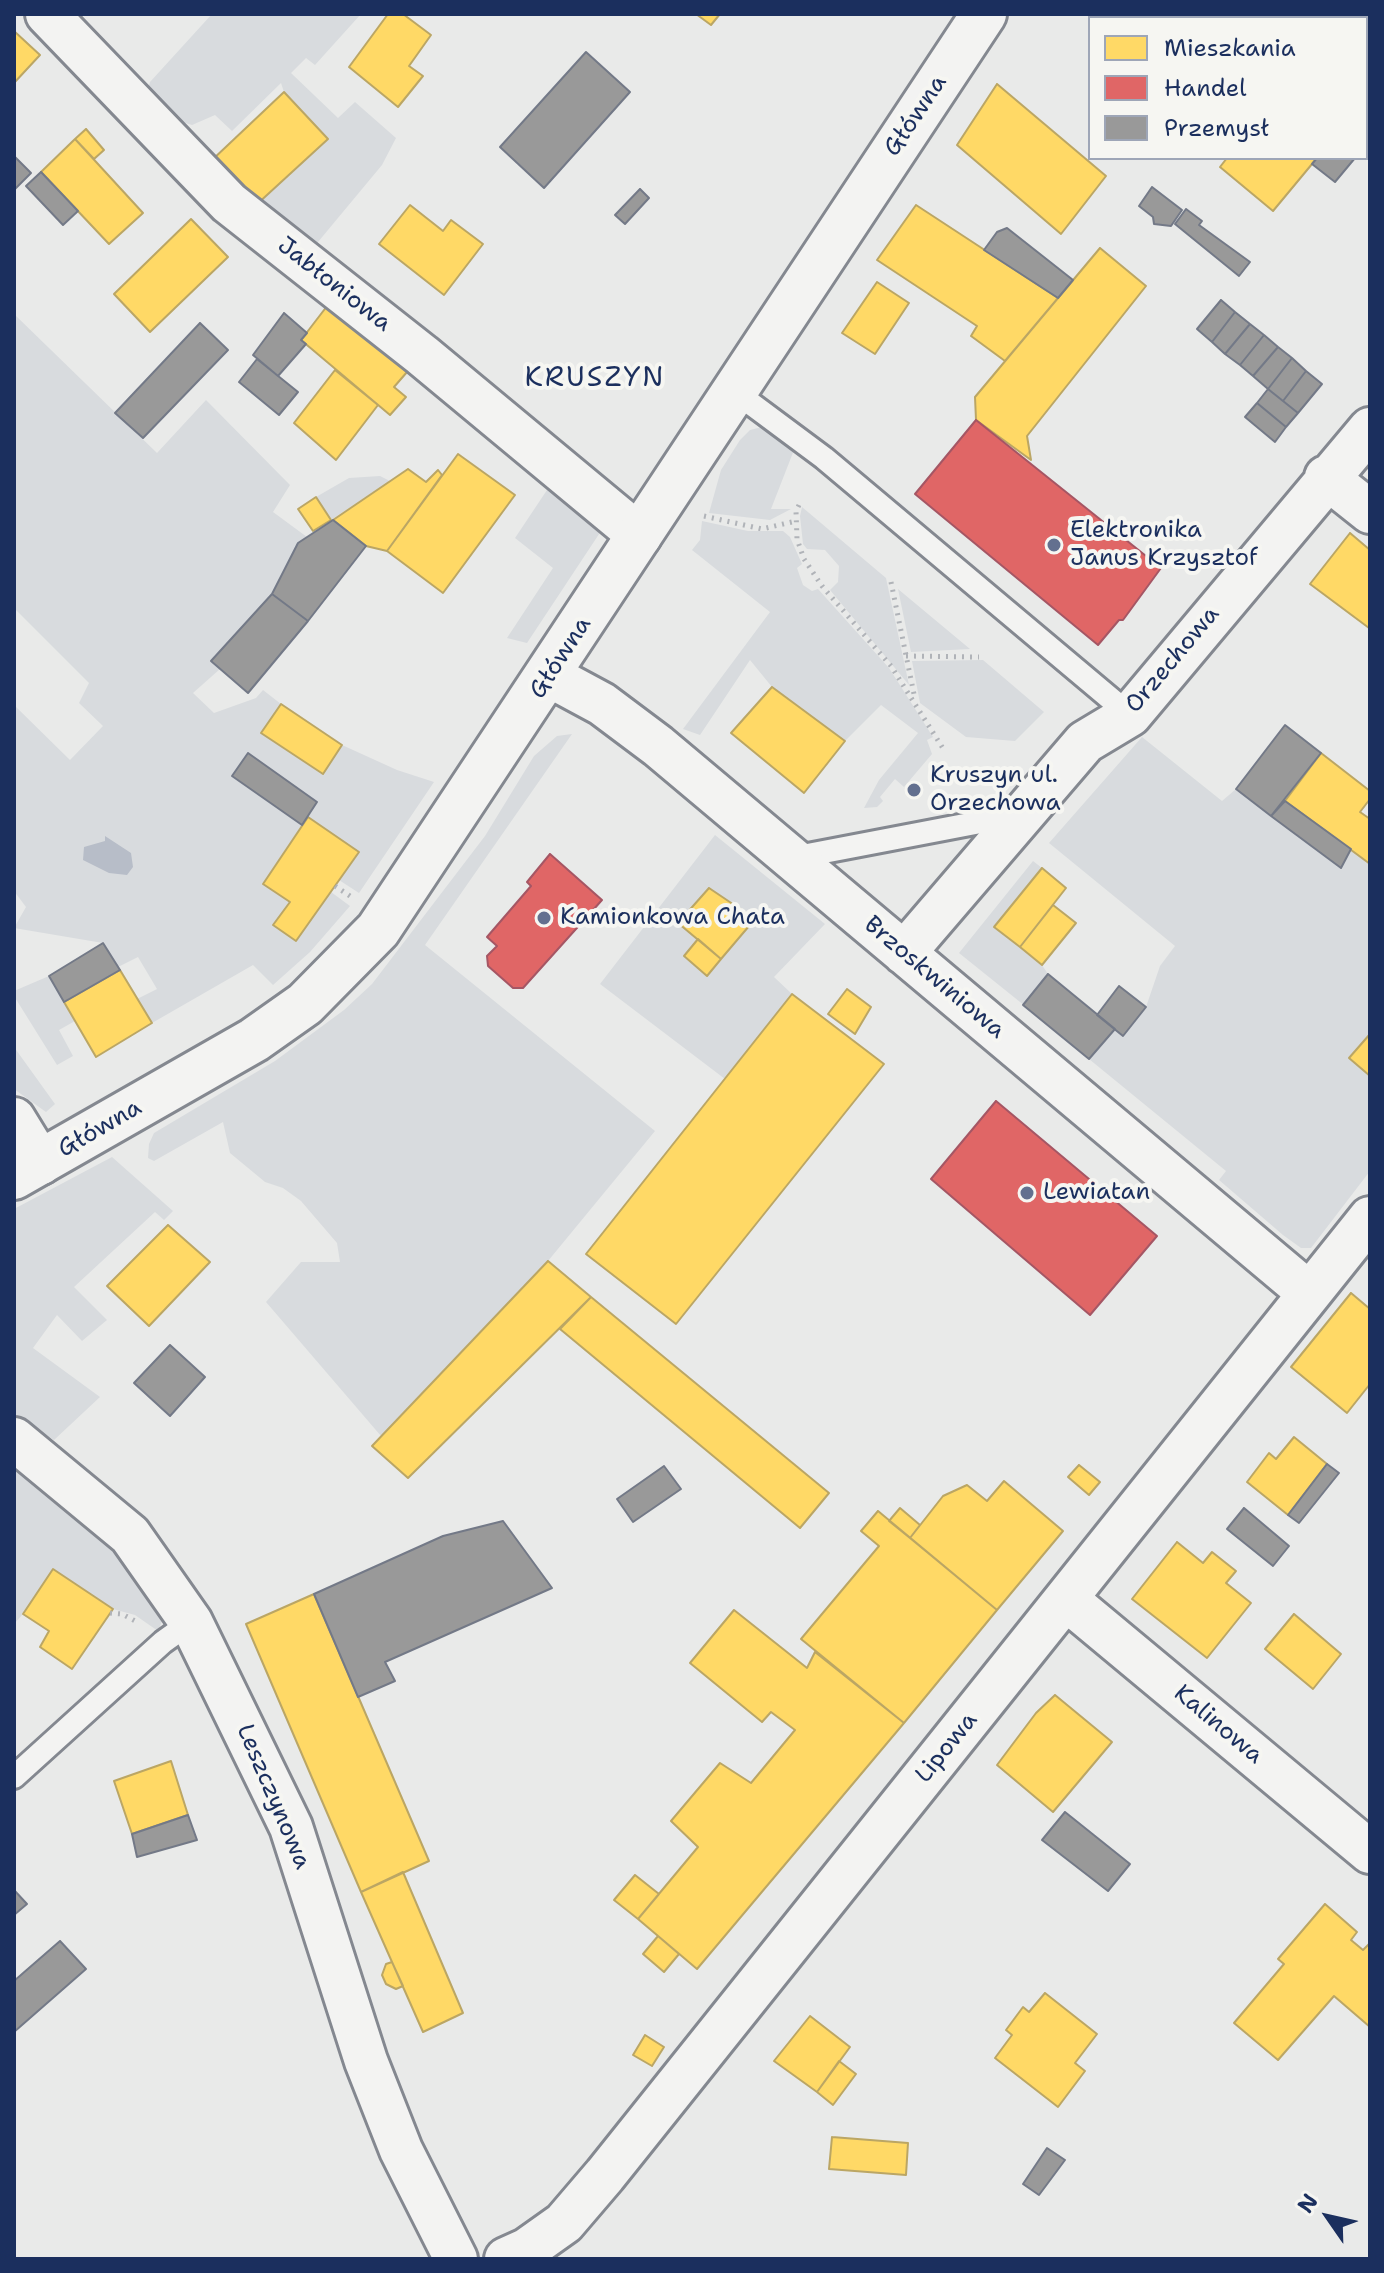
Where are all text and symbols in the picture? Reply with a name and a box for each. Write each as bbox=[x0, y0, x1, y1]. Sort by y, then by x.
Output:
legend bbox=[1088, 16, 1368, 160]
text: Mieszkania bbox=[1164, 32, 1296, 64]
street label: Główna bbox=[878, 70, 954, 162]
text: Handel bbox=[1164, 72, 1247, 104]
text: Przemysł bbox=[1164, 112, 1269, 144]
street label: Jabłoniowa bbox=[271, 232, 397, 338]
district label: KRUSZYN bbox=[525, 362, 665, 396]
place label: Elektronika Janus Krzysztof bbox=[1070, 517, 1258, 573]
marker: Elektronika Janus Krzysztof bbox=[1045, 536, 1063, 554]
street label: Orzechowa bbox=[1120, 601, 1226, 719]
street label: Główna bbox=[524, 612, 598, 704]
place label: Kruszyn ul. Orzechowa bbox=[930, 762, 1061, 818]
marker: Kruszyn ul. Orzechowa bbox=[905, 781, 923, 799]
place label: Kamionkowa Chata bbox=[560, 904, 785, 932]
marker: Kamionkowa Chata bbox=[535, 909, 553, 927]
street label: Brzoskwiniowa bbox=[858, 911, 1010, 1045]
street label: Główna bbox=[53, 1094, 147, 1164]
place label: Lewiatan bbox=[1043, 1179, 1150, 1207]
marker: Lewiatan bbox=[1018, 1184, 1036, 1202]
street label: Kalinowa bbox=[1168, 1679, 1268, 1771]
street label: Lipowa bbox=[910, 1707, 984, 1789]
street label: Leszczynowa bbox=[230, 1720, 316, 1874]
north arrow bbox=[1288, 2177, 1368, 2257]
text: N bbox=[1291, 2188, 1325, 2219]

